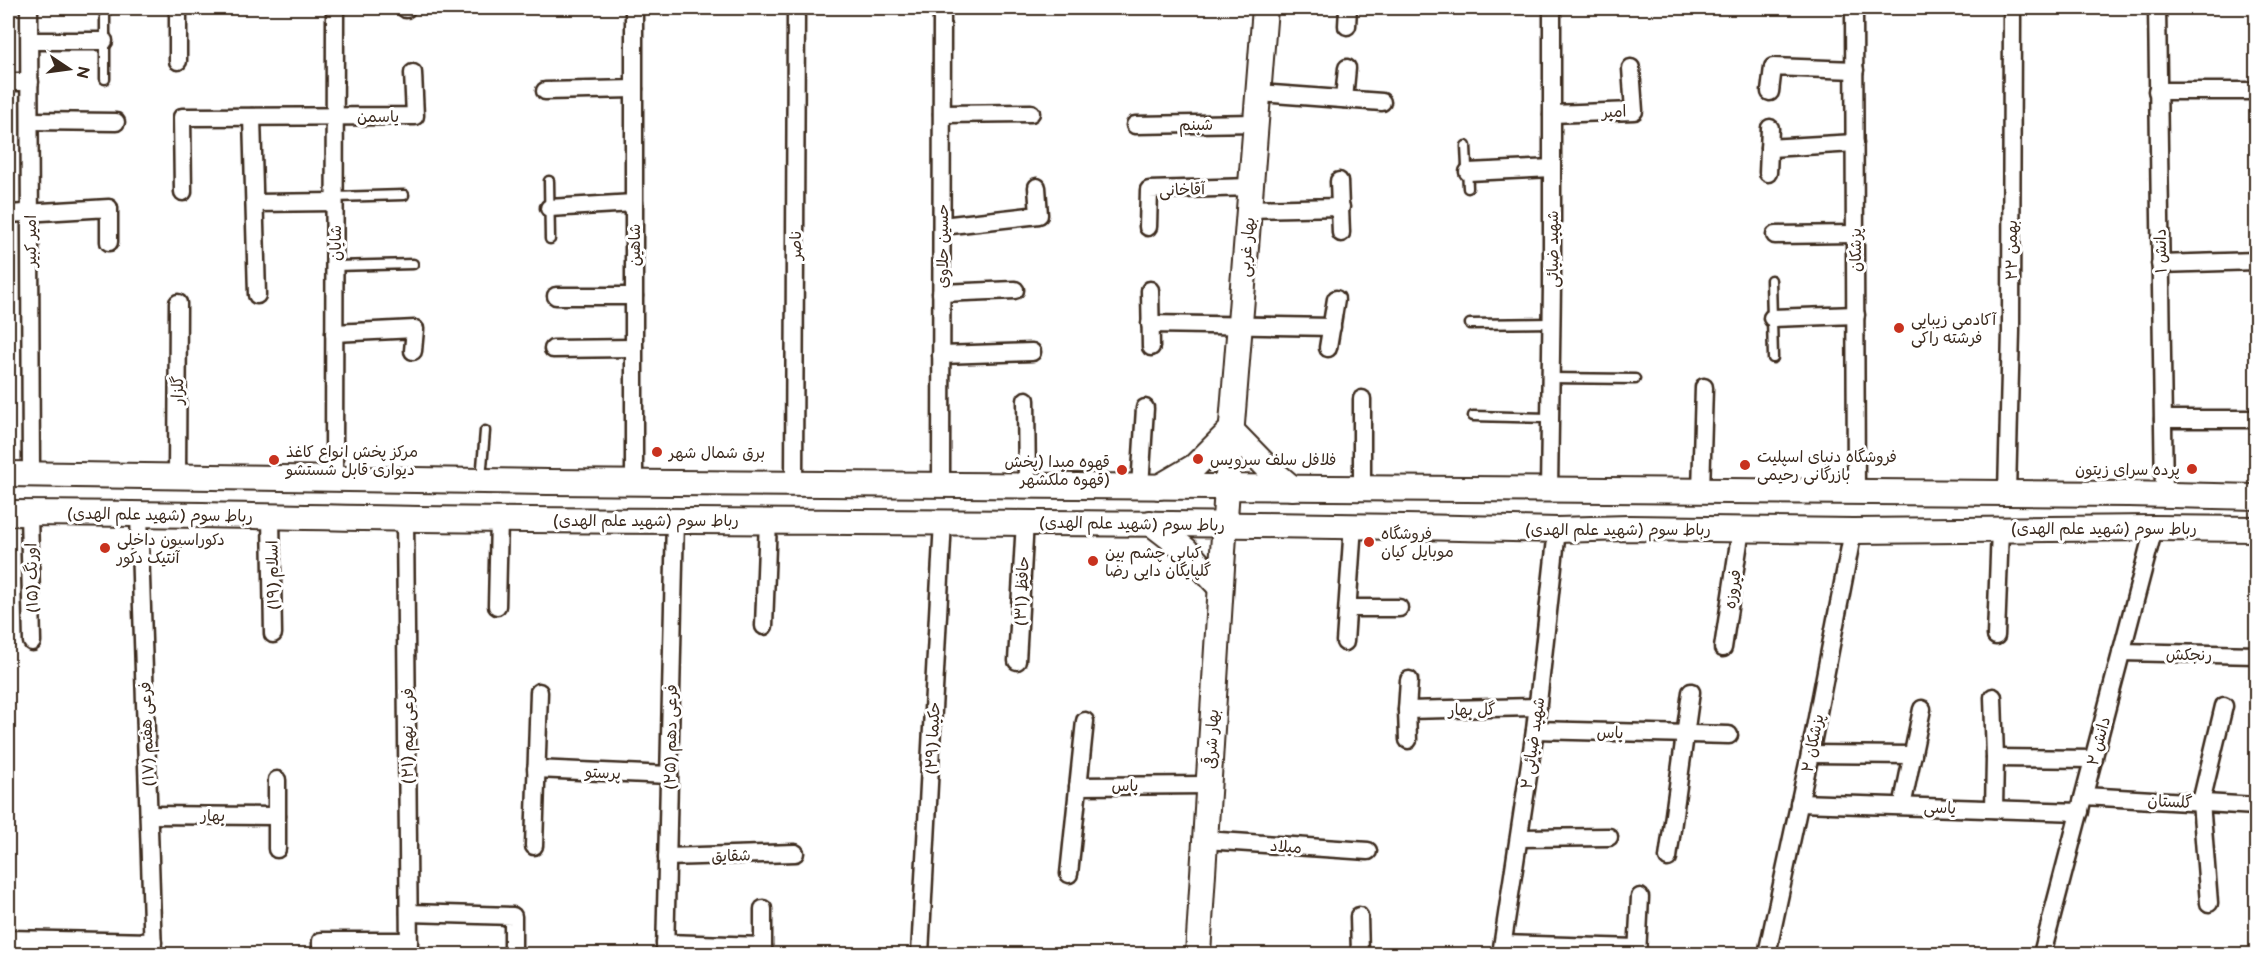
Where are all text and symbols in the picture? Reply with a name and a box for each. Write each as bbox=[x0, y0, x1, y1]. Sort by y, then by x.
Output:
north arrow bbox=[39, 39, 99, 99]
text: N bbox=[72, 64, 93, 80]
street label: امیر bbox=[1599, 102, 1627, 123]
street label: یاسمن bbox=[357, 108, 399, 127]
street label: شبنم bbox=[1179, 116, 1213, 137]
street label: آقاخانی bbox=[1159, 180, 1206, 201]
street label: حسین حلاوی bbox=[934, 204, 953, 288]
street label: شهید ضیائی bbox=[1544, 210, 1563, 288]
street label: امیر کبیر bbox=[22, 215, 41, 269]
street label: بهار غربی bbox=[1235, 216, 1260, 278]
street label: ۲۲ بهمن bbox=[2003, 220, 2022, 280]
street label: شاهین bbox=[626, 224, 645, 266]
street label: شایان bbox=[327, 225, 346, 261]
street label: پزشکان bbox=[1847, 228, 1866, 272]
street label: دانش ۱ bbox=[2152, 228, 2171, 274]
street label: ناصر bbox=[787, 230, 806, 262]
place label: آکادمی زیبایی فرشته راکی bbox=[1911, 311, 1997, 348]
marker: آکادمی زیبایی فرشته راکی bbox=[1892, 321, 1906, 335]
street label: گلزار bbox=[168, 375, 188, 407]
place label: مرکز پخش انواع کاغذ دیواری قابل شستشو bbox=[284, 443, 418, 480]
place label: برق شمال شهر bbox=[667, 444, 765, 463]
marker: برق شمال شهر bbox=[650, 445, 664, 459]
place label: فروشگاه دنیای اسپلیت بازرگانی رحیمی bbox=[1757, 447, 1897, 485]
place label: فلافل سلف سرویس bbox=[1210, 451, 1336, 470]
marker: فلافل سلف سرویس bbox=[1191, 452, 1205, 466]
marker: مرکز پخش انواع کاغذ دیواری قابل شستشو bbox=[267, 453, 281, 467]
place label: قهوه مبدا (پخش قهوه ملکشهر) bbox=[1005, 453, 1110, 490]
marker: فروشگاه دنیای اسپلیت بازرگانی رحیمی bbox=[1738, 458, 1752, 472]
place label: پرده سرای زیتون bbox=[2075, 461, 2180, 480]
marker: پرده سرای زیتون bbox=[2185, 462, 2199, 476]
marker: قهوه مبدا (پخش قهوه ملکشهر) bbox=[1115, 463, 1129, 477]
street label: رباط سوم (شهید علم الهدی) bbox=[67, 504, 253, 529]
street label: رباط سوم (شهید علم الهدی) bbox=[553, 512, 739, 533]
street label: رباط سوم (شهید علم الهدی) bbox=[1039, 513, 1225, 538]
street label: رباط سوم (شهید علم الهدی) bbox=[2011, 520, 2197, 541]
street label: رباط سوم (شهید علم الهدی) bbox=[1525, 521, 1711, 542]
place label: فروشگاه موبایل کیان bbox=[1381, 524, 1454, 562]
place label: دکوراسیون داخلی آنتیک دکور bbox=[115, 531, 225, 568]
marker: فروشگاه موبایل کیان bbox=[1362, 535, 1376, 549]
street label: اسلام (۱۹) bbox=[263, 540, 286, 610]
marker: دکوراسیون داخلی آنتیک دکور bbox=[98, 541, 112, 555]
street label: اورنگ (۱۵) bbox=[21, 543, 43, 613]
place label: کبابی چشم بین گلپایگان دایی رضا bbox=[1105, 544, 1212, 581]
marker: کبابی چشم بین گلپایگان دایی رضا bbox=[1086, 554, 1100, 568]
street label: حافظ (۳۱) bbox=[1011, 556, 1034, 627]
street label: فیروزه bbox=[1721, 568, 1746, 610]
street label: رنجکش bbox=[2166, 646, 2212, 665]
street label: فرعی هفتم (۱۷) bbox=[136, 681, 161, 787]
street label: فرعی دهم (۲۵) bbox=[661, 684, 684, 790]
street label: فرعی نهم (۲۱) bbox=[399, 688, 420, 784]
street label: شهید ضیائی ۲ bbox=[1518, 696, 1549, 790]
street label: گل بهار bbox=[1446, 700, 1496, 720]
street label: حکیما (۲۹) bbox=[922, 701, 945, 775]
street label: بهار شرقی bbox=[1199, 708, 1224, 770]
street label: پزشکان ۲ bbox=[1798, 712, 1828, 774]
street label: دانش ۲ bbox=[2084, 715, 2115, 768]
street label: یاس bbox=[1596, 724, 1624, 743]
street label: پرستو bbox=[583, 763, 621, 784]
street label: یاس bbox=[1111, 777, 1139, 796]
street label: گلستان bbox=[2147, 791, 2193, 813]
street label: یاسی bbox=[1923, 798, 1957, 819]
street label: بهار bbox=[199, 807, 225, 826]
street label: میلاد bbox=[1269, 837, 1302, 858]
street label: شقایق bbox=[711, 846, 751, 867]

